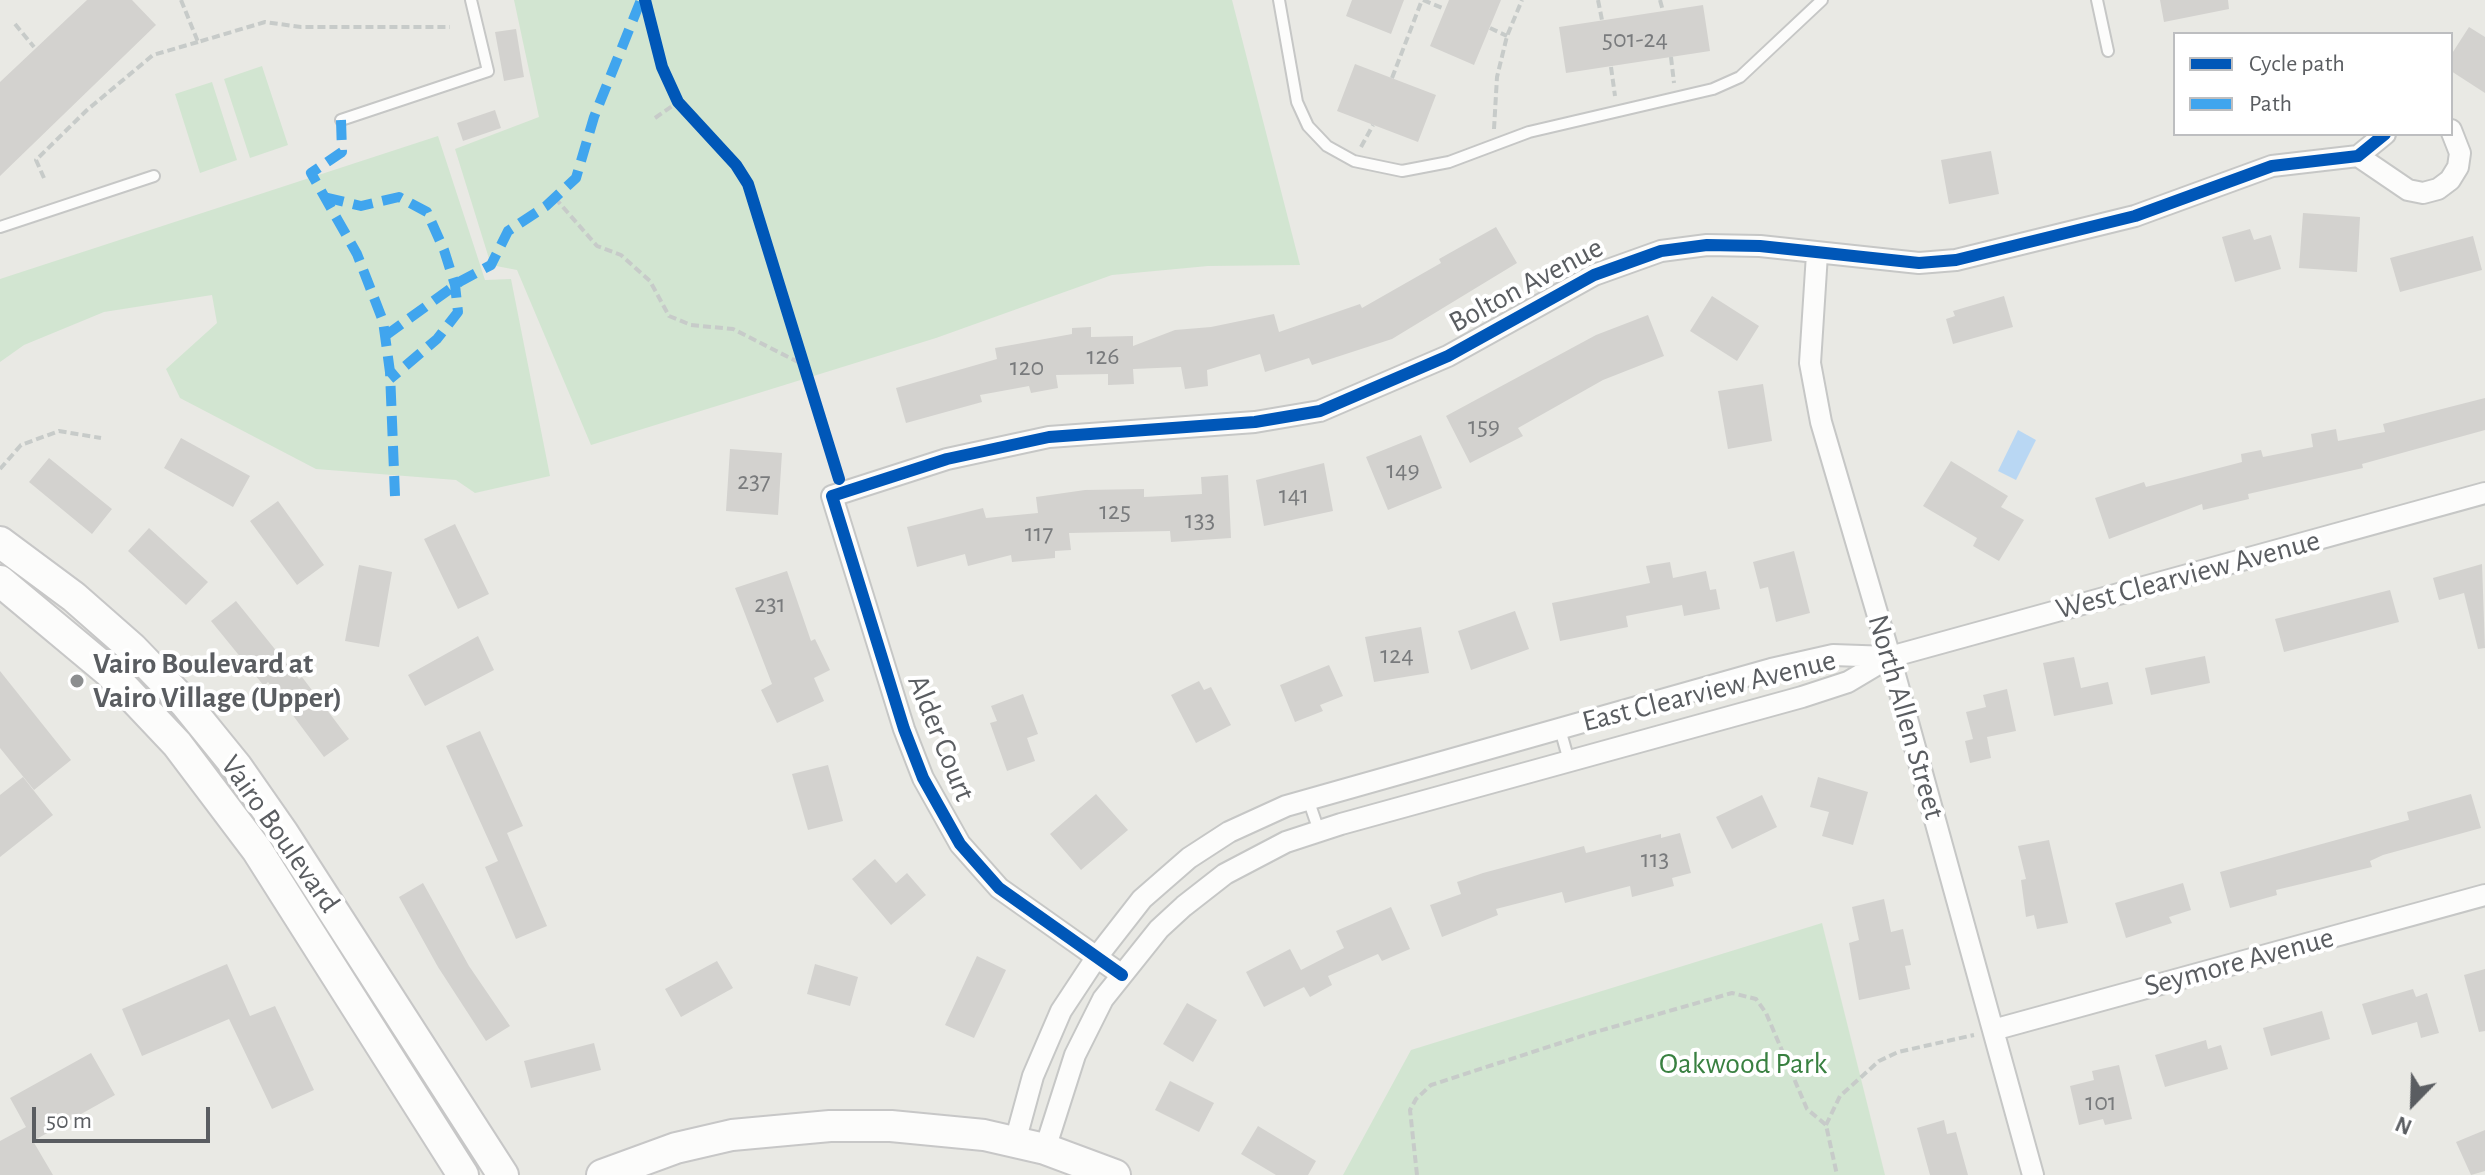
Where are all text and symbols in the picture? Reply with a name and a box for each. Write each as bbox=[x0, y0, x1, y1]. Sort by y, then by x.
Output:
house number: 501-24 bbox=[1602, 23, 1668, 55]
legend bbox=[2173, 32, 2453, 136]
text: Cycle path bbox=[2249, 52, 2345, 76]
text: Path bbox=[2249, 92, 2292, 116]
street label: Bolton Avenue bbox=[1443, 229, 1609, 341]
house number: 126 bbox=[1087, 340, 1119, 372]
house number: 120 bbox=[1010, 351, 1044, 383]
house number: 159 bbox=[1468, 410, 1500, 442]
house number: 149 bbox=[1386, 454, 1420, 486]
house number: 237 bbox=[737, 465, 771, 497]
house number: 141 bbox=[1279, 479, 1309, 511]
house number: 125 bbox=[1099, 495, 1131, 527]
house number: 133 bbox=[1185, 504, 1215, 536]
house number: 117 bbox=[1025, 517, 1053, 549]
street label: West Clearview Avenue bbox=[2052, 522, 2324, 628]
house number: 231 bbox=[754, 588, 786, 620]
street label: North Allen Street bbox=[1860, 611, 1952, 823]
house number: 124 bbox=[1380, 639, 1414, 671]
street label: East Clearview Avenue bbox=[1578, 642, 1840, 740]
place label: Vairo Boulevard at Vairo Village (Upper) bbox=[93, 646, 342, 716]
street label: Alder Court bbox=[899, 670, 983, 806]
marker: Vairo Boulevard at Vairo Village (Upper) bbox=[68, 672, 86, 690]
street label: Vairo Boulevard bbox=[213, 748, 347, 920]
house number: 113 bbox=[1641, 843, 1669, 875]
street label: Seymore Avenue bbox=[2140, 919, 2338, 1005]
park label: Oakwood Park bbox=[1659, 1046, 1827, 1082]
north arrow bbox=[2373, 1063, 2453, 1143]
house number: 101 bbox=[2085, 1086, 2117, 1118]
scale bar bbox=[36, 1091, 214, 1141]
text: 50 m bbox=[46, 1109, 92, 1133]
text: N bbox=[2392, 1112, 2415, 1138]

